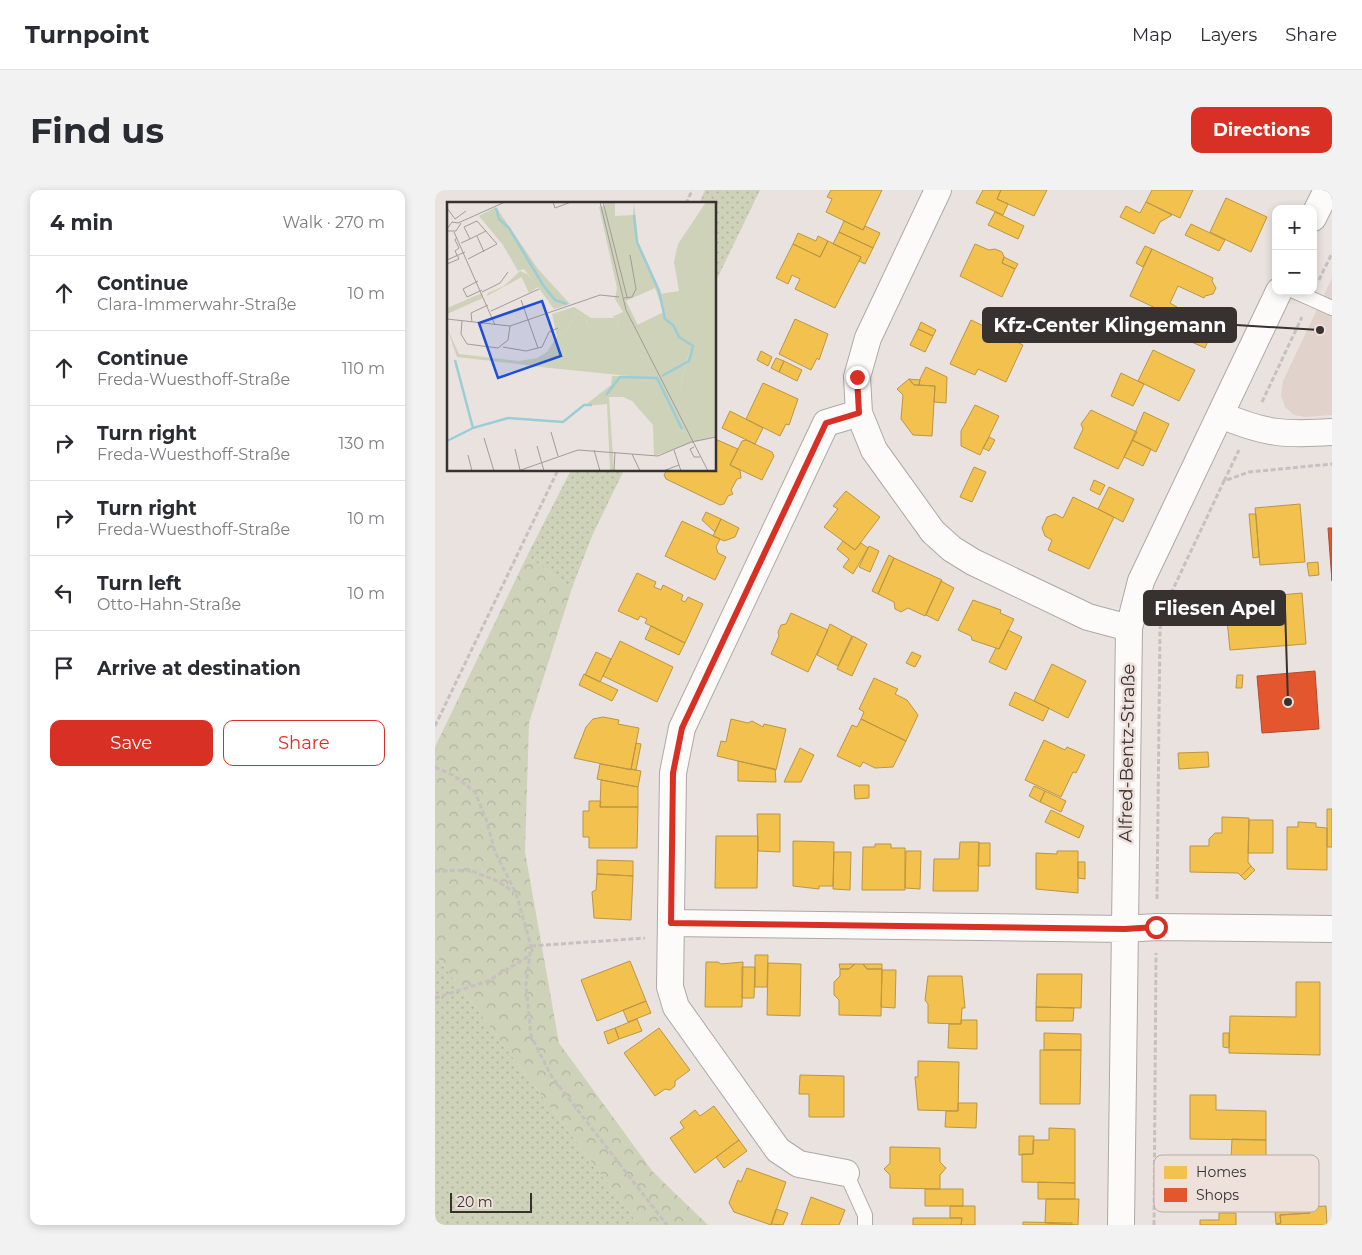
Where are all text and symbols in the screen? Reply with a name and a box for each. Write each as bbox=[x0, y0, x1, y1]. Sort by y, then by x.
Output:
text: Turnpoint bbox=[25, 20, 149, 49]
text: Map bbox=[1132, 24, 1172, 46]
text: Layers bbox=[1200, 24, 1257, 46]
text: Share bbox=[1285, 24, 1337, 46]
button: Directions bbox=[1191, 107, 1332, 153]
text: Find us bbox=[30, 109, 164, 152]
inset map bbox=[447, 202, 716, 471]
map controls bbox=[1272, 205, 1317, 295]
button: + bbox=[1272, 205, 1317, 250]
text: 4 min bbox=[50, 210, 113, 235]
text: Walk · 270 m bbox=[282, 213, 385, 232]
button: − bbox=[1272, 250, 1317, 295]
text: Continue bbox=[97, 272, 188, 295]
icon: ahead bbox=[50, 279, 78, 307]
text: 10 m bbox=[347, 284, 385, 303]
text: Clara-Immerwahr-Straße bbox=[97, 295, 296, 314]
callout: Kfz-Center Klingemann bbox=[983, 308, 1236, 342]
text: Kfz-Center Klingemann bbox=[994, 314, 1226, 337]
text: Continue bbox=[97, 347, 188, 370]
icon: ahead bbox=[50, 354, 78, 382]
text: 110 m bbox=[342, 359, 385, 378]
route end bbox=[846, 366, 869, 389]
text: Freda-Wuesthoff-Straße bbox=[97, 370, 290, 389]
text: Turn right bbox=[97, 422, 197, 445]
icon: right bbox=[50, 429, 78, 457]
text: 130 m bbox=[338, 434, 385, 453]
text: Freda-Wuesthoff-Straße bbox=[97, 445, 290, 464]
text: Turn right bbox=[97, 497, 197, 520]
icon: right bbox=[50, 504, 78, 532]
text: 10 m bbox=[347, 509, 385, 528]
text: Freda-Wuesthoff-Straße bbox=[97, 520, 290, 539]
text: Turn left bbox=[97, 572, 182, 595]
icon: left bbox=[50, 579, 78, 607]
text: 10 m bbox=[347, 584, 385, 603]
callout: Fliesen Apel bbox=[1144, 591, 1285, 625]
text: Otto-Hahn-Straße bbox=[97, 595, 241, 614]
text: Fliesen Apel bbox=[1154, 597, 1276, 620]
icon: arrive bbox=[50, 654, 78, 682]
text: Arrive at destination bbox=[97, 657, 301, 680]
street label: Alfred-Bentz-Straße bbox=[1114, 663, 1140, 842]
button: Save bbox=[50, 720, 213, 766]
button: Share bbox=[223, 720, 385, 766]
route start bbox=[1145, 916, 1168, 939]
legend bbox=[1154, 1155, 1319, 1212]
text: Homes bbox=[1196, 1163, 1246, 1181]
text: Shops bbox=[1196, 1186, 1239, 1204]
scale bar bbox=[450, 1190, 533, 1213]
text: 20 m bbox=[457, 1193, 493, 1211]

